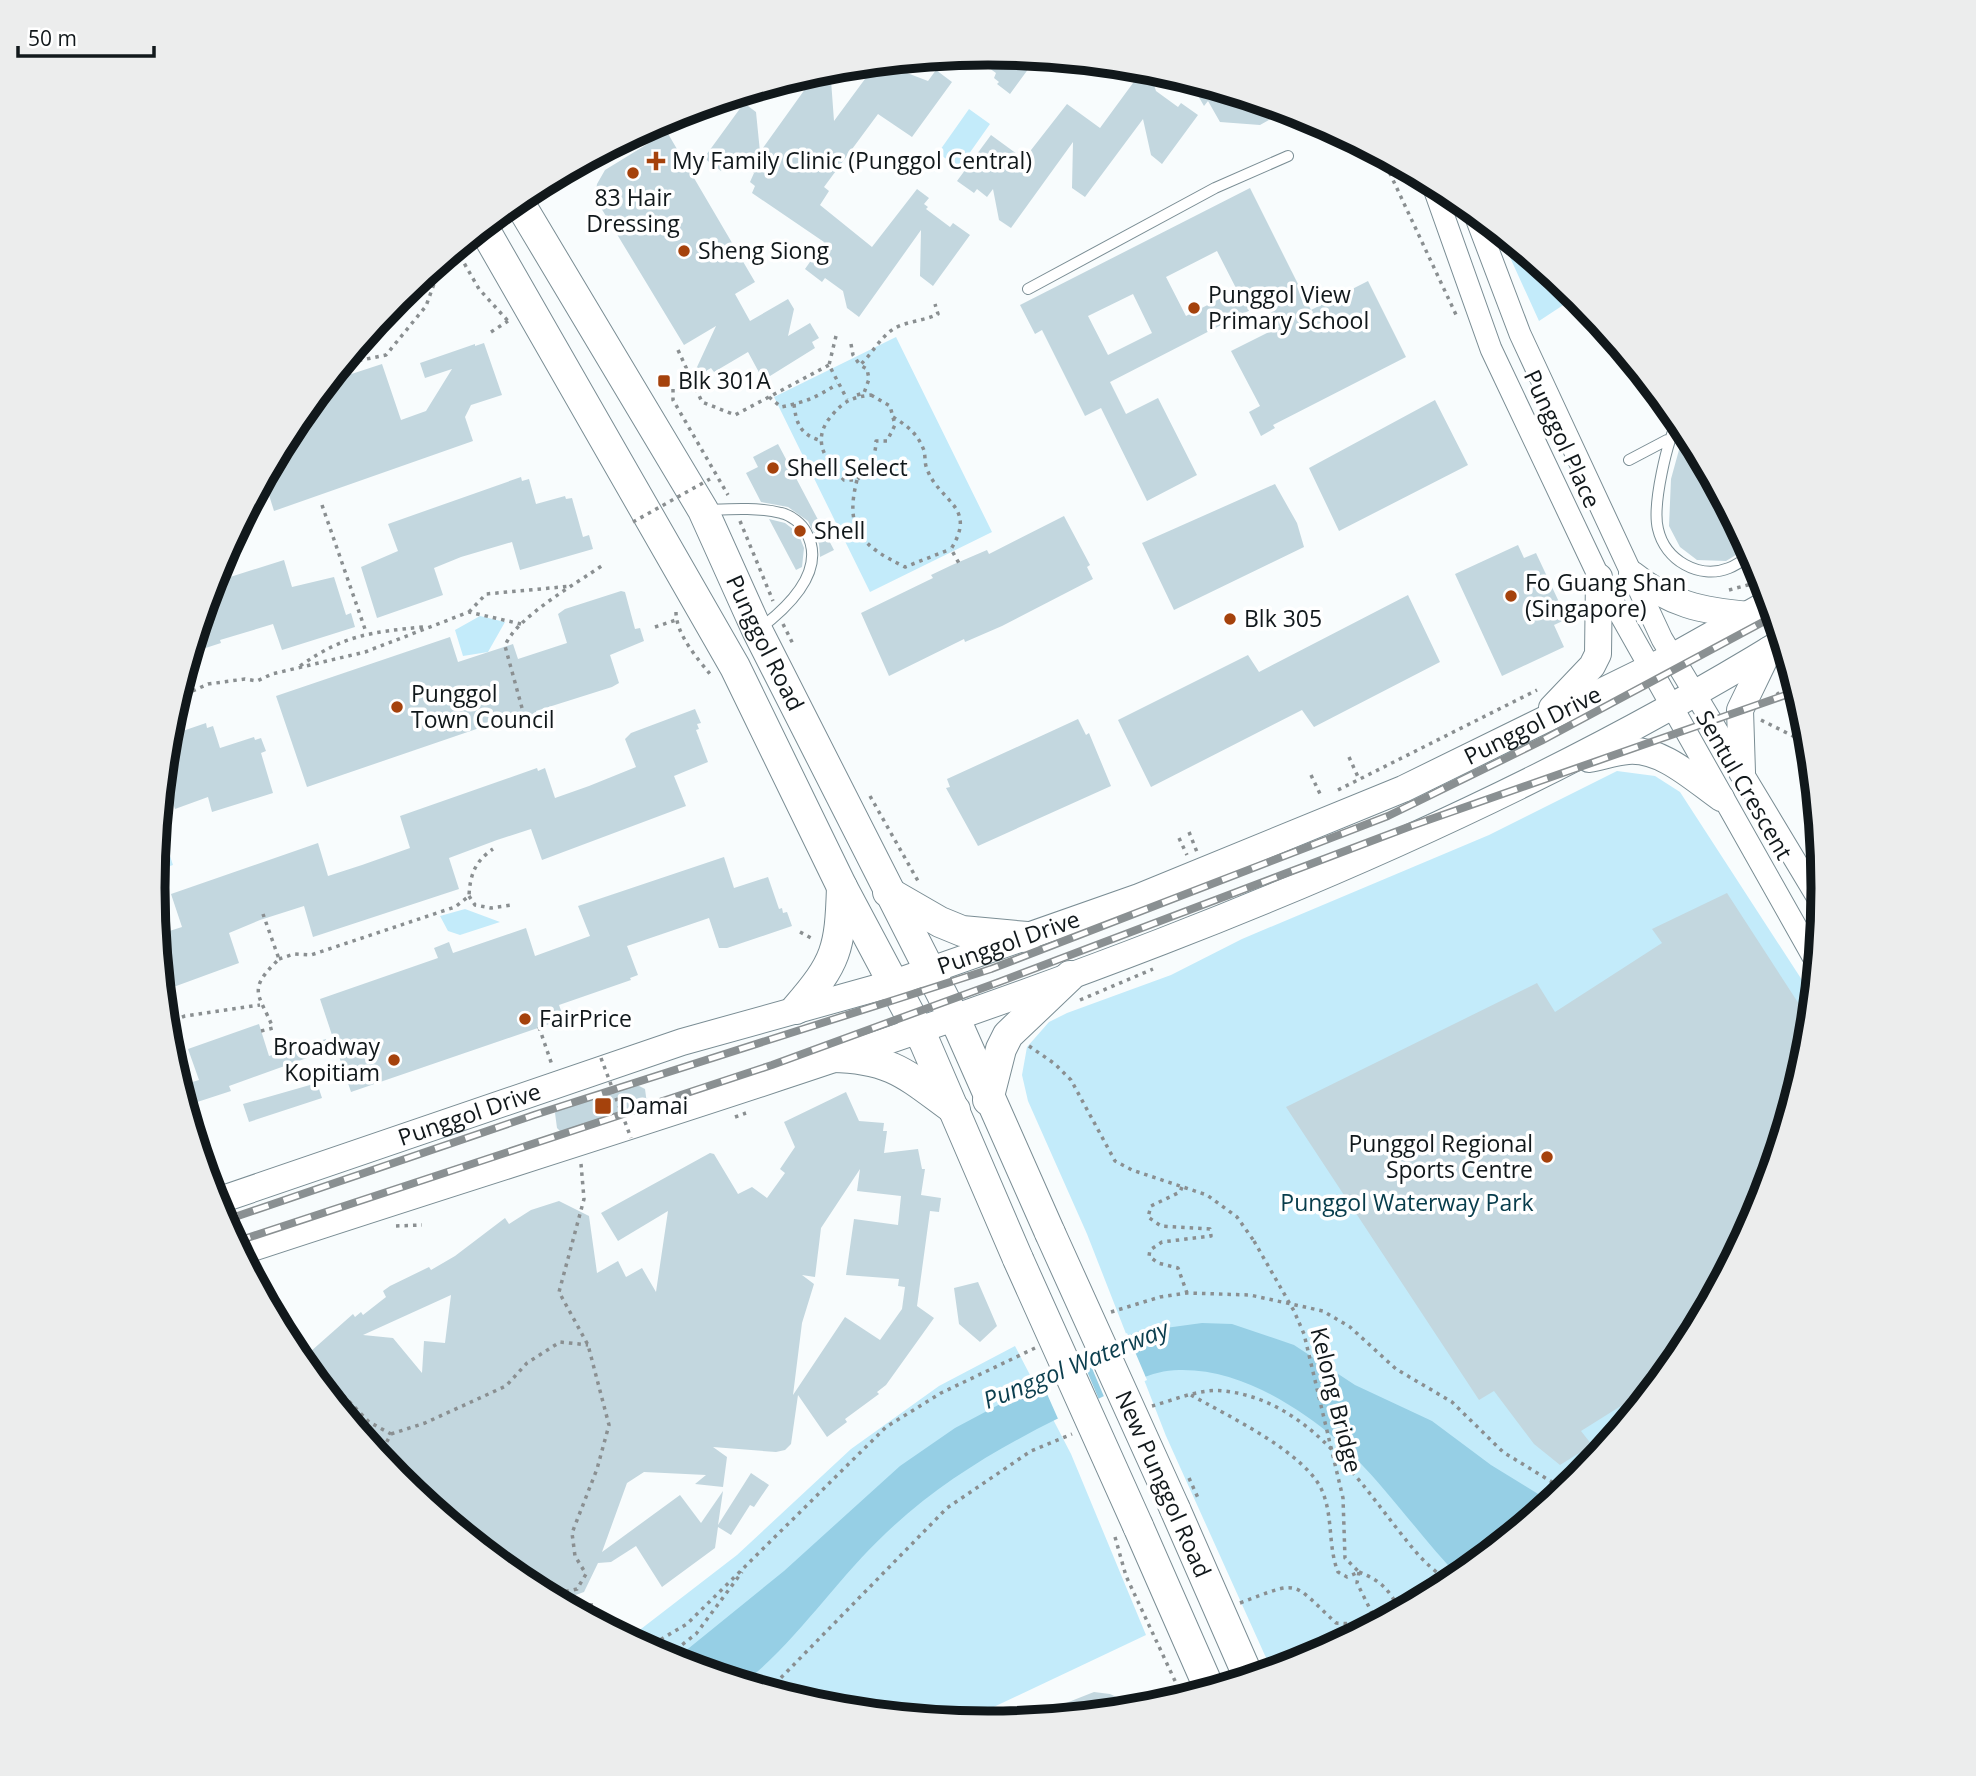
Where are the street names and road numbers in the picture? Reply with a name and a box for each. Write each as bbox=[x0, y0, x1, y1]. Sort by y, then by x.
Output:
street label: Punggol Place bbox=[1517, 364, 1609, 513]
street label: Punggol Road bbox=[719, 569, 812, 716]
street label: Punggol Drive bbox=[1458, 677, 1606, 772]
street label: Sentul Crescent bbox=[1689, 704, 1801, 865]
street label: Punggol Drive bbox=[933, 902, 1084, 982]
street label: Punggol Drive bbox=[393, 1074, 545, 1153]
street label: Kelong Bridge bbox=[1303, 1324, 1370, 1476]
street label: New Punggol Road bbox=[1108, 1385, 1220, 1582]

